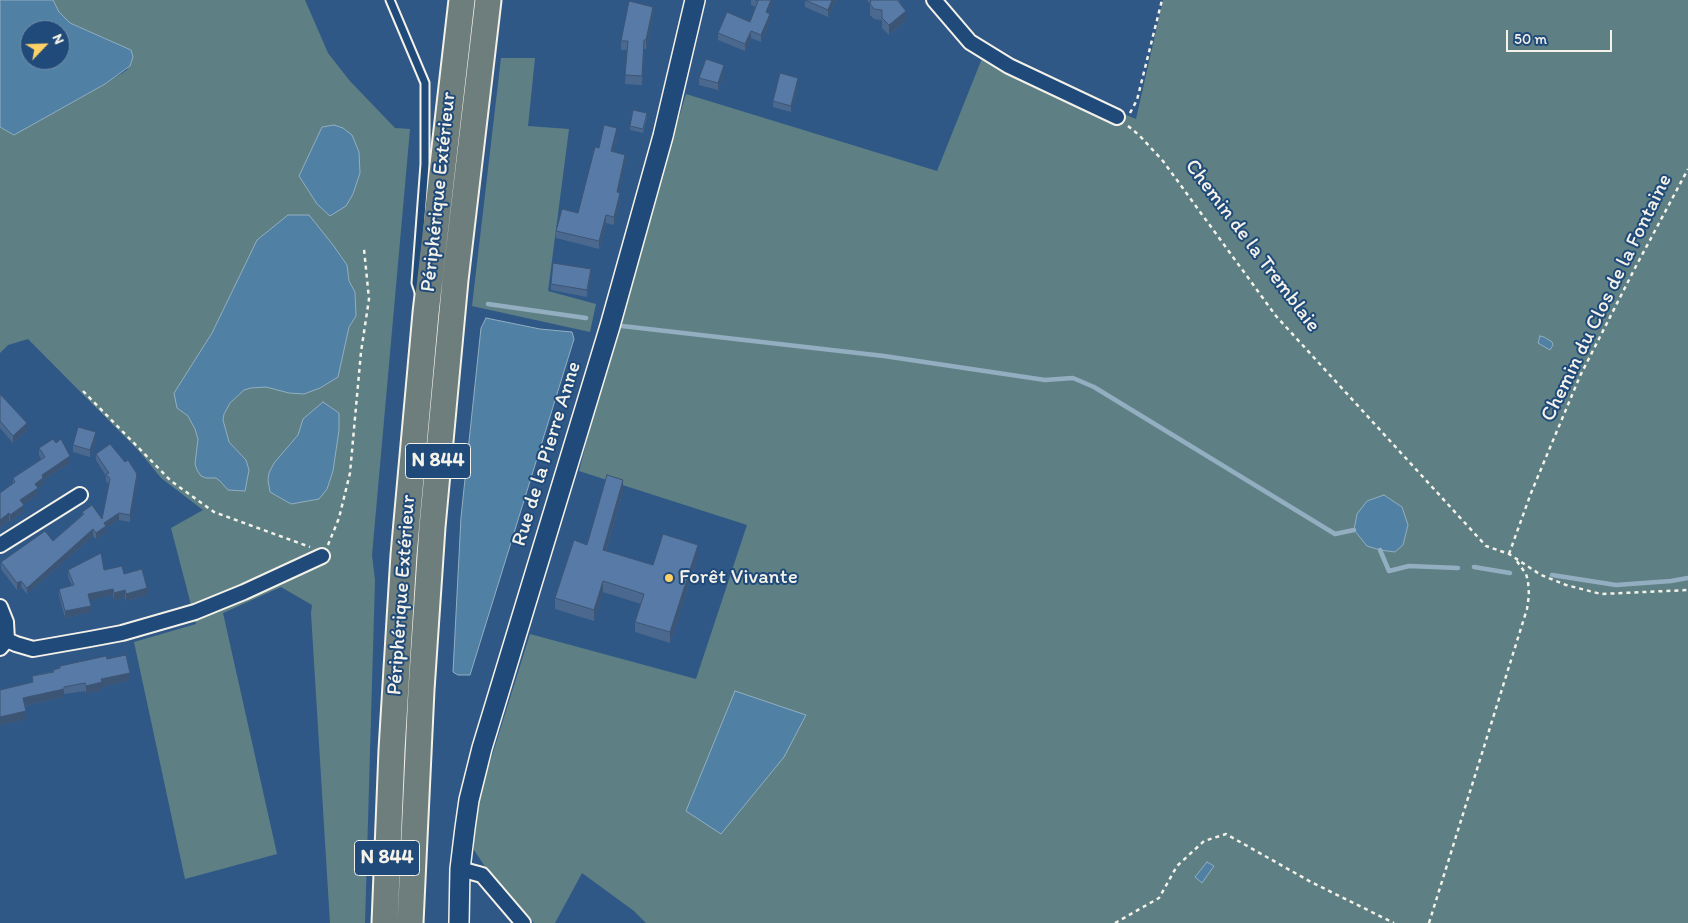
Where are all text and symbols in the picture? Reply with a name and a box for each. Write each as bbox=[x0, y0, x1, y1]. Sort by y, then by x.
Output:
north arrow bbox=[20, 20, 70, 70]
scale bar bbox=[1508, 20, 1614, 52]
text: 50 m bbox=[1514, 30, 1547, 48]
text: N bbox=[49, 31, 68, 47]
street label: Périphérique Extérieur bbox=[416, 91, 462, 293]
street label: Chemin de la Tremblaie bbox=[1179, 155, 1325, 337]
street label: Chemin du Clos de la Fontaine bbox=[1536, 170, 1678, 426]
street label: Rue de la Pierre Anne bbox=[507, 359, 587, 549]
road number: N 844 bbox=[406, 444, 470, 478]
street label: Périphérique Extérieur bbox=[382, 494, 422, 696]
place label: Forêt Vivante bbox=[679, 565, 798, 591]
marker: Forêt Vivante bbox=[663, 572, 675, 584]
road number: N 844 bbox=[354, 840, 420, 876]

